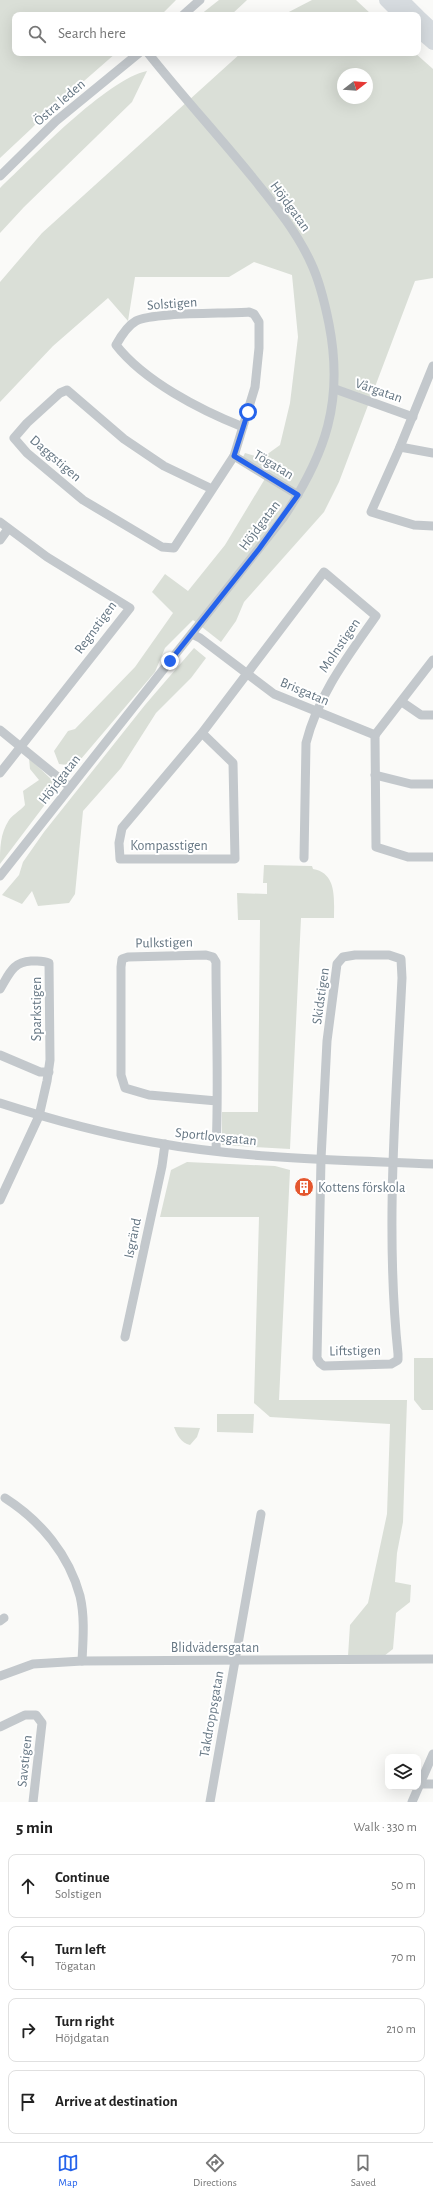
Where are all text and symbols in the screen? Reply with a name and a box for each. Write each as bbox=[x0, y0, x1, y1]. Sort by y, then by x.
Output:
search box bbox=[12, 12, 421, 56]
icon: search bbox=[26, 23, 48, 45]
text: Search here bbox=[58, 26, 126, 41]
north arrow bbox=[337, 68, 373, 104]
street label: Östra leden bbox=[29, 75, 88, 129]
street label: Höjdgatan bbox=[267, 179, 313, 234]
street label: Solstigen bbox=[147, 295, 198, 313]
street label: Vårgatan bbox=[353, 376, 404, 406]
route start bbox=[239, 403, 257, 421]
street label: Daggstigen bbox=[27, 433, 84, 485]
street label: Tögatan bbox=[251, 448, 296, 482]
street label: Höjdgatan bbox=[237, 498, 283, 553]
street label: Regnstigen bbox=[72, 599, 119, 656]
street label: Molnstigen bbox=[317, 616, 363, 675]
route end bbox=[161, 652, 179, 670]
street label: Brisgatan bbox=[278, 675, 331, 708]
street label: Höjdgatan bbox=[36, 752, 83, 807]
street label: Kompasstigen bbox=[130, 839, 208, 853]
street label: Pulkstigen bbox=[135, 935, 193, 951]
street label: Skidstigen bbox=[310, 967, 332, 1025]
street label: Sparkstigen bbox=[30, 977, 44, 1041]
street label: Sportlovsgatan bbox=[174, 1126, 257, 1148]
building icon: Kottens förskola bbox=[293, 1176, 315, 1198]
place label: Kottens förskola bbox=[318, 1181, 406, 1195]
street label: Isgränd bbox=[122, 1217, 144, 1260]
street label: Liftstigen bbox=[329, 1344, 381, 1358]
street label: Blidvädersgatan bbox=[171, 1641, 259, 1655]
street label: Takdroppsgatan bbox=[197, 1670, 226, 1759]
street label: Savstigen bbox=[15, 1734, 35, 1788]
map controls bbox=[385, 1754, 421, 1790]
button: layers bbox=[385, 1754, 421, 1790]
text: 5 min bbox=[16, 1819, 53, 1836]
text: Walk · 330 m bbox=[354, 1821, 417, 1834]
text: Continue bbox=[55, 1870, 110, 1885]
icon: ahead bbox=[17, 1875, 39, 1897]
text: 50 m bbox=[391, 1879, 416, 1892]
text: Solstigen bbox=[55, 1888, 102, 1901]
text: Turn left bbox=[55, 1942, 106, 1957]
icon: left bbox=[17, 1947, 39, 1969]
text: 70 m bbox=[391, 1951, 416, 1964]
text: Tögatan bbox=[55, 1960, 96, 1973]
text: Turn right bbox=[55, 2014, 114, 2029]
icon: right bbox=[17, 2019, 39, 2041]
text: 210 m bbox=[386, 2023, 416, 2036]
text: Höjdgatan bbox=[55, 2032, 109, 2045]
icon: arrive bbox=[17, 2091, 39, 2113]
text: Arrive at destination bbox=[55, 2094, 178, 2109]
tab: Map bbox=[57, 2152, 79, 2189]
tab: Directions bbox=[193, 2152, 237, 2189]
tab: Saved bbox=[351, 2152, 376, 2189]

